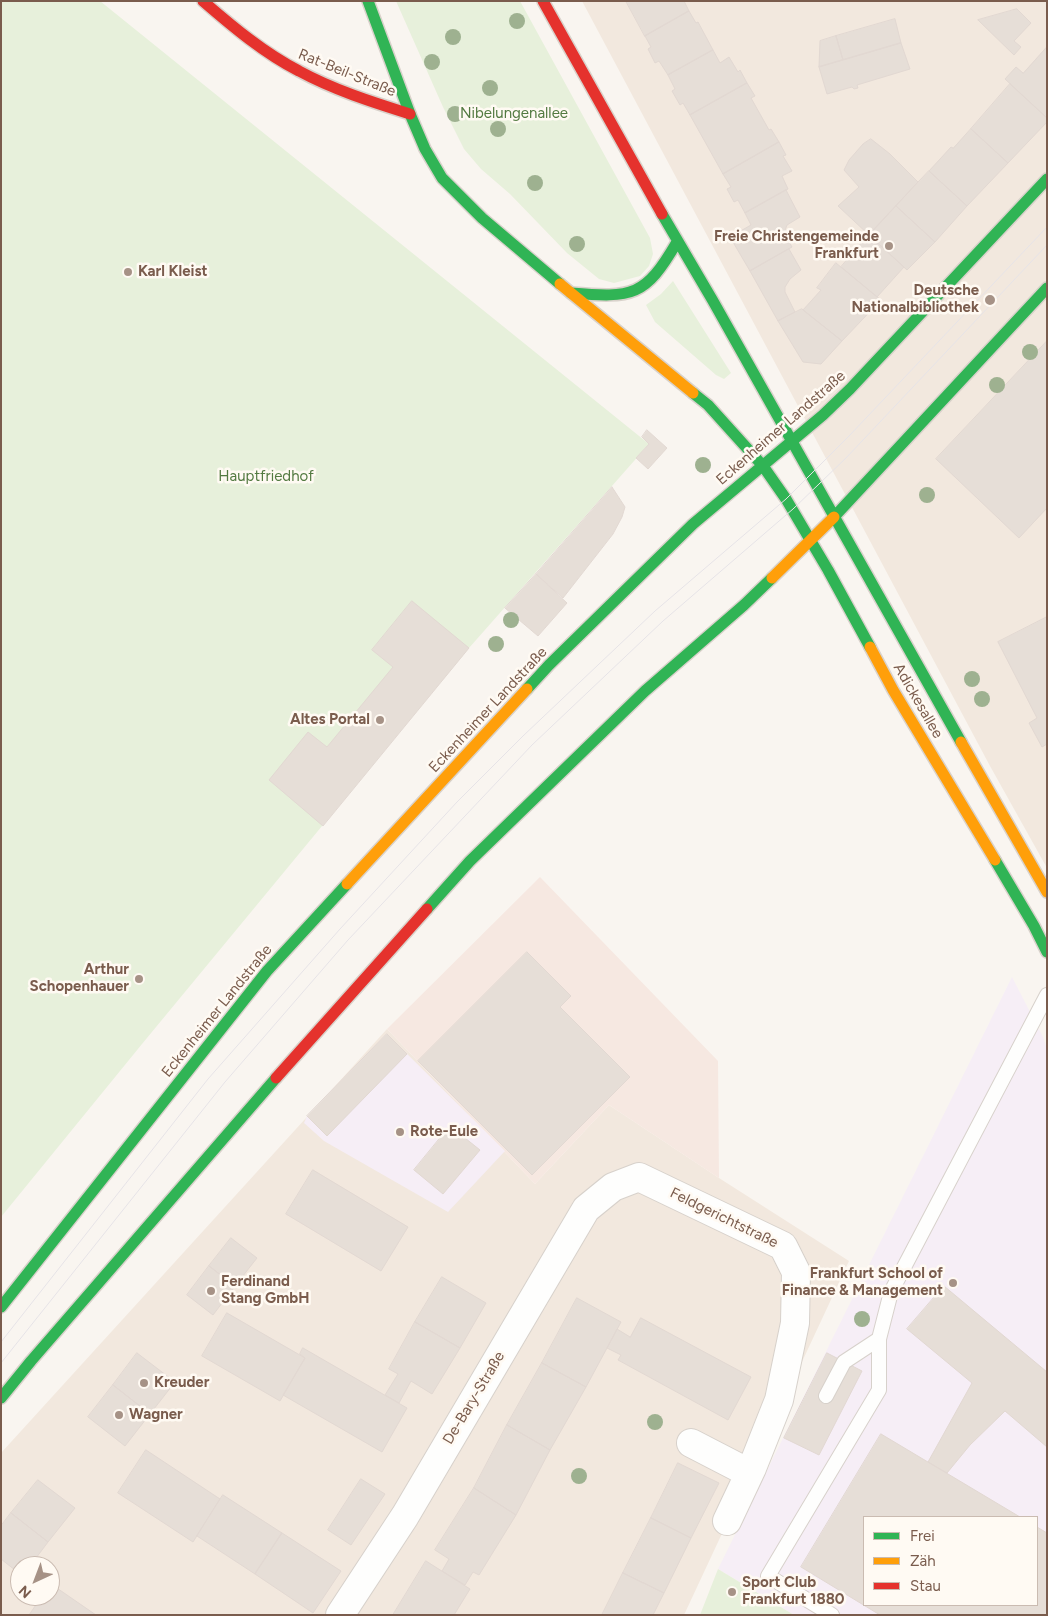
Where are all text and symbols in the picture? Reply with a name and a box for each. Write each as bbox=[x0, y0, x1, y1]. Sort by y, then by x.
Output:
street label: Rat-Beil-Straße bbox=[296, 45, 398, 101]
park label: Nibelungenallee bbox=[460, 105, 568, 123]
place label: Freie Christengemeinde Frankfurt bbox=[714, 228, 879, 263]
marker: Freie Christengemeinde Frankfurt bbox=[883, 240, 895, 252]
place label: Karl Kleist bbox=[138, 263, 207, 281]
marker: Karl Kleist bbox=[122, 266, 134, 278]
place label: Deutsche Nationalbibliothek bbox=[851, 282, 979, 317]
marker: Deutsche Nationalbibliothek bbox=[983, 293, 997, 307]
street label: Eckenheimer Landstraße bbox=[713, 367, 849, 489]
park label: Hauptfriedhof bbox=[218, 468, 314, 486]
street label: Eckenheimer Landstraße bbox=[425, 643, 551, 777]
street label: Adickesallee bbox=[889, 660, 947, 742]
place label: Altes Portal bbox=[290, 711, 370, 729]
marker: Altes Portal bbox=[374, 714, 386, 726]
street label: Eckenheimer Landstraße bbox=[158, 941, 276, 1081]
place label: Arthur Schopenhauer bbox=[30, 961, 129, 996]
marker: Arthur Schopenhauer bbox=[133, 973, 145, 985]
place label: Rote-Eule bbox=[410, 1123, 478, 1141]
marker: Rote-Eule bbox=[394, 1126, 406, 1138]
street label: Feldgerichtstraße bbox=[667, 1184, 781, 1252]
place label: Frankfurt School of Finance & Management bbox=[782, 1265, 943, 1300]
place label: Ferdinand Stang GmbH bbox=[221, 1273, 310, 1308]
marker: Frankfurt School of Finance & Management bbox=[947, 1277, 959, 1289]
marker: Ferdinand Stang GmbH bbox=[205, 1285, 217, 1297]
street label: De-Bary-Straße bbox=[439, 1348, 509, 1448]
place label: Kreuder bbox=[154, 1374, 209, 1392]
marker: Kreuder bbox=[138, 1377, 150, 1389]
place label: Wagner bbox=[129, 1406, 183, 1424]
marker: Wagner bbox=[113, 1409, 125, 1421]
legend bbox=[863, 1516, 1038, 1606]
text: Frei bbox=[910, 1527, 935, 1545]
text: Zäh bbox=[910, 1552, 936, 1570]
north arrow bbox=[10, 1556, 60, 1606]
place label: Sport Club Frankfurt 1880 bbox=[742, 1574, 845, 1609]
text: Stau bbox=[910, 1577, 941, 1595]
text: N bbox=[15, 1582, 35, 1602]
marker: Sport Club Frankfurt 1880 bbox=[726, 1586, 738, 1598]

